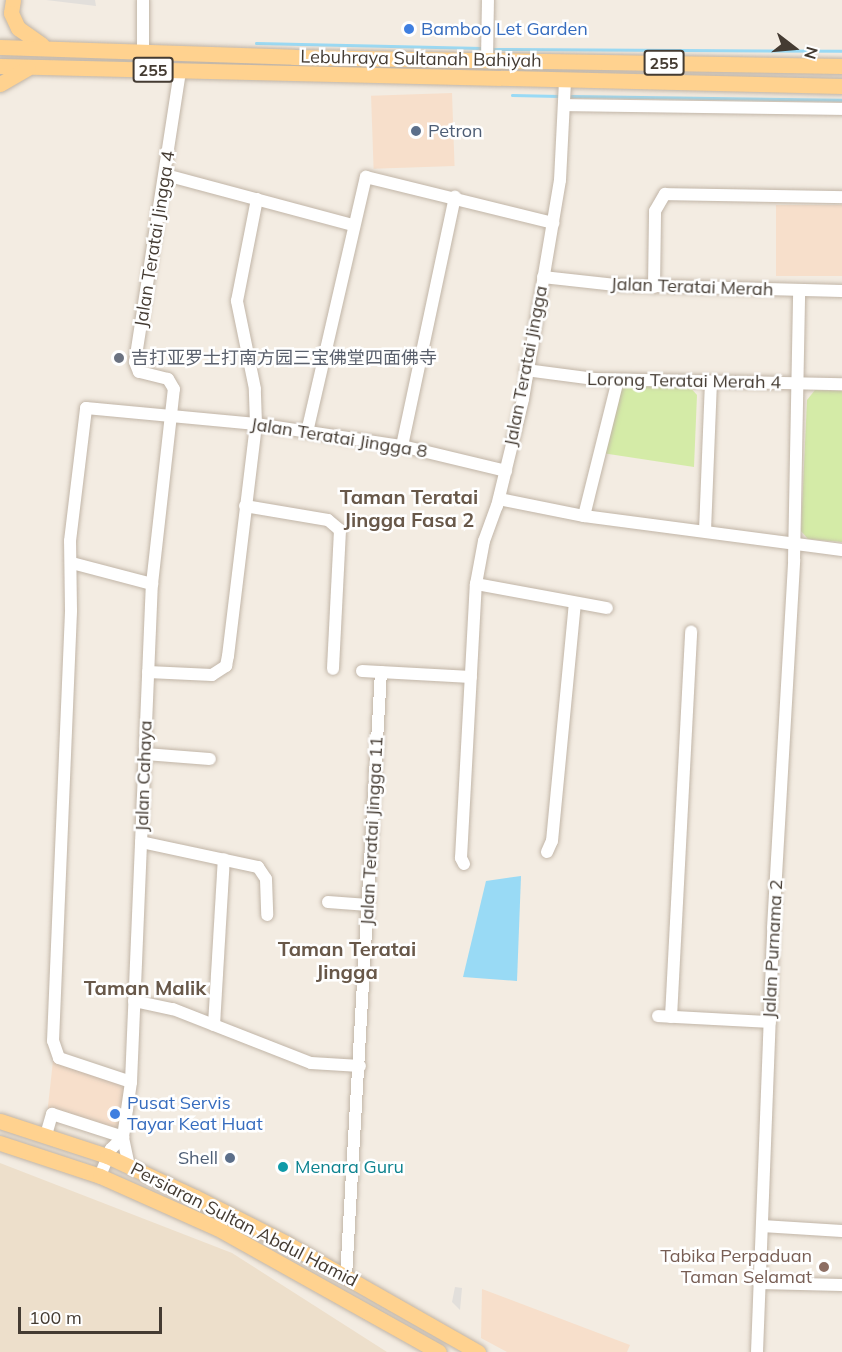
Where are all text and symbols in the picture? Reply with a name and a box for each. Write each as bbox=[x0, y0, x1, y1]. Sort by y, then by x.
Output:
place label: Bamboo Let Garden bbox=[421, 18, 588, 40]
north arrow bbox=[764, 18, 824, 78]
marker: Bamboo Let Garden bbox=[402, 22, 416, 36]
text: N bbox=[800, 44, 823, 62]
street label: Lebuhraya Sultanah Bahiyah bbox=[300, 46, 542, 72]
road number: 255 bbox=[643, 50, 685, 76]
road number: 255 bbox=[132, 57, 174, 83]
place label: Petron bbox=[428, 120, 483, 142]
marker: Petron bbox=[409, 124, 423, 138]
street label: Jalan Teratai Jingga 4 bbox=[130, 149, 180, 329]
street label: Jalan Teratai Merah bbox=[610, 273, 774, 301]
street label: Jalan Teratai Jingga bbox=[500, 284, 552, 448]
place label: 吉打亚罗士打南方园三宝佛堂四面佛寺 bbox=[131, 347, 437, 369]
marker: 吉打亚罗士打南方园三宝佛堂四面佛寺 bbox=[112, 351, 126, 365]
street label: Lorong Teratai Merah 4 bbox=[587, 369, 781, 393]
street label: Jalan Teratai Jingga 8 bbox=[249, 413, 429, 463]
district label: Taman Teratai Jingga Fasa 2 bbox=[340, 485, 478, 532]
street label: Jalan Cahaya bbox=[131, 720, 157, 832]
street label: Jalan Teratai Jingga 11 bbox=[356, 736, 388, 926]
street label: Jalan Purnama 2 bbox=[759, 879, 787, 1019]
district label: Taman Teratai Jingga bbox=[278, 936, 416, 983]
district label: Taman Malik bbox=[84, 975, 206, 999]
place label: Pusat Servis Tayar Keat Huat bbox=[127, 1093, 263, 1136]
marker: Pusat Servis Tayar Keat Huat bbox=[108, 1107, 122, 1121]
place label: Shell bbox=[178, 1147, 218, 1169]
marker: Shell bbox=[223, 1151, 237, 1165]
place label: Menara Guru bbox=[295, 1156, 404, 1178]
street label: Persiaran Sultan Abdul Hamid bbox=[127, 1158, 361, 1292]
marker: Menara Guru bbox=[276, 1160, 290, 1174]
place label: Tabika Perpaduan Taman Selamat bbox=[660, 1246, 812, 1288]
marker: Tabika Perpaduan Taman Selamat bbox=[817, 1260, 831, 1274]
scale bar bbox=[21, 1295, 165, 1333]
text: 100 m bbox=[29, 1306, 82, 1329]

